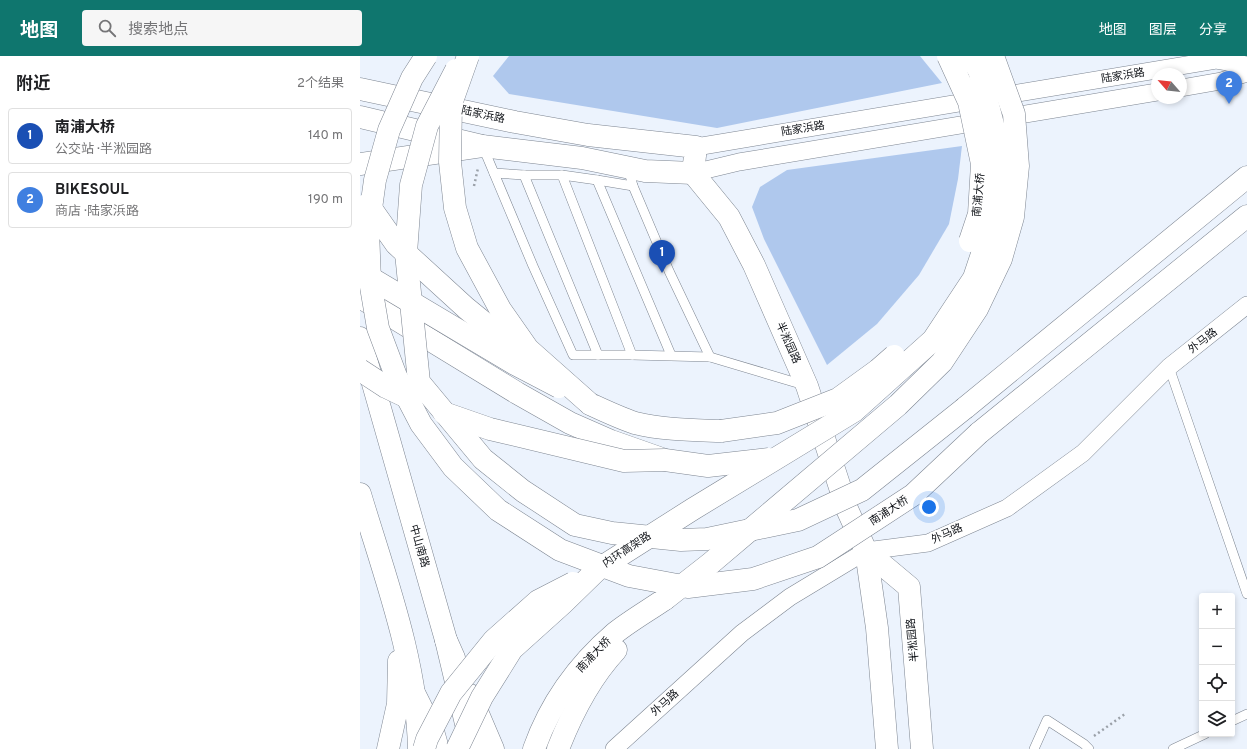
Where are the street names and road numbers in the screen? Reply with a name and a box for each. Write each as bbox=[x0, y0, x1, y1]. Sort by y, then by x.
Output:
street label: 陆家浜路 bbox=[1100, 66, 1146, 86]
street label: 陆家浜路 bbox=[460, 104, 506, 126]
street label: 陆家浜路 bbox=[780, 119, 826, 139]
street label: 南浦大桥 bbox=[970, 172, 988, 218]
street label: 半淞园路 bbox=[773, 320, 803, 366]
street label: 外马路 bbox=[1186, 325, 1220, 357]
street label: 南浦大桥 bbox=[867, 493, 911, 529]
street label: 外马路 bbox=[929, 521, 965, 547]
street label: 中山南路 bbox=[406, 523, 432, 569]
street label: 内环高架路 bbox=[600, 529, 654, 571]
street label: 半淞园路 bbox=[904, 617, 922, 663]
street label: 南浦大桥 bbox=[574, 634, 614, 676]
street label: 外马路 bbox=[648, 687, 682, 719]

